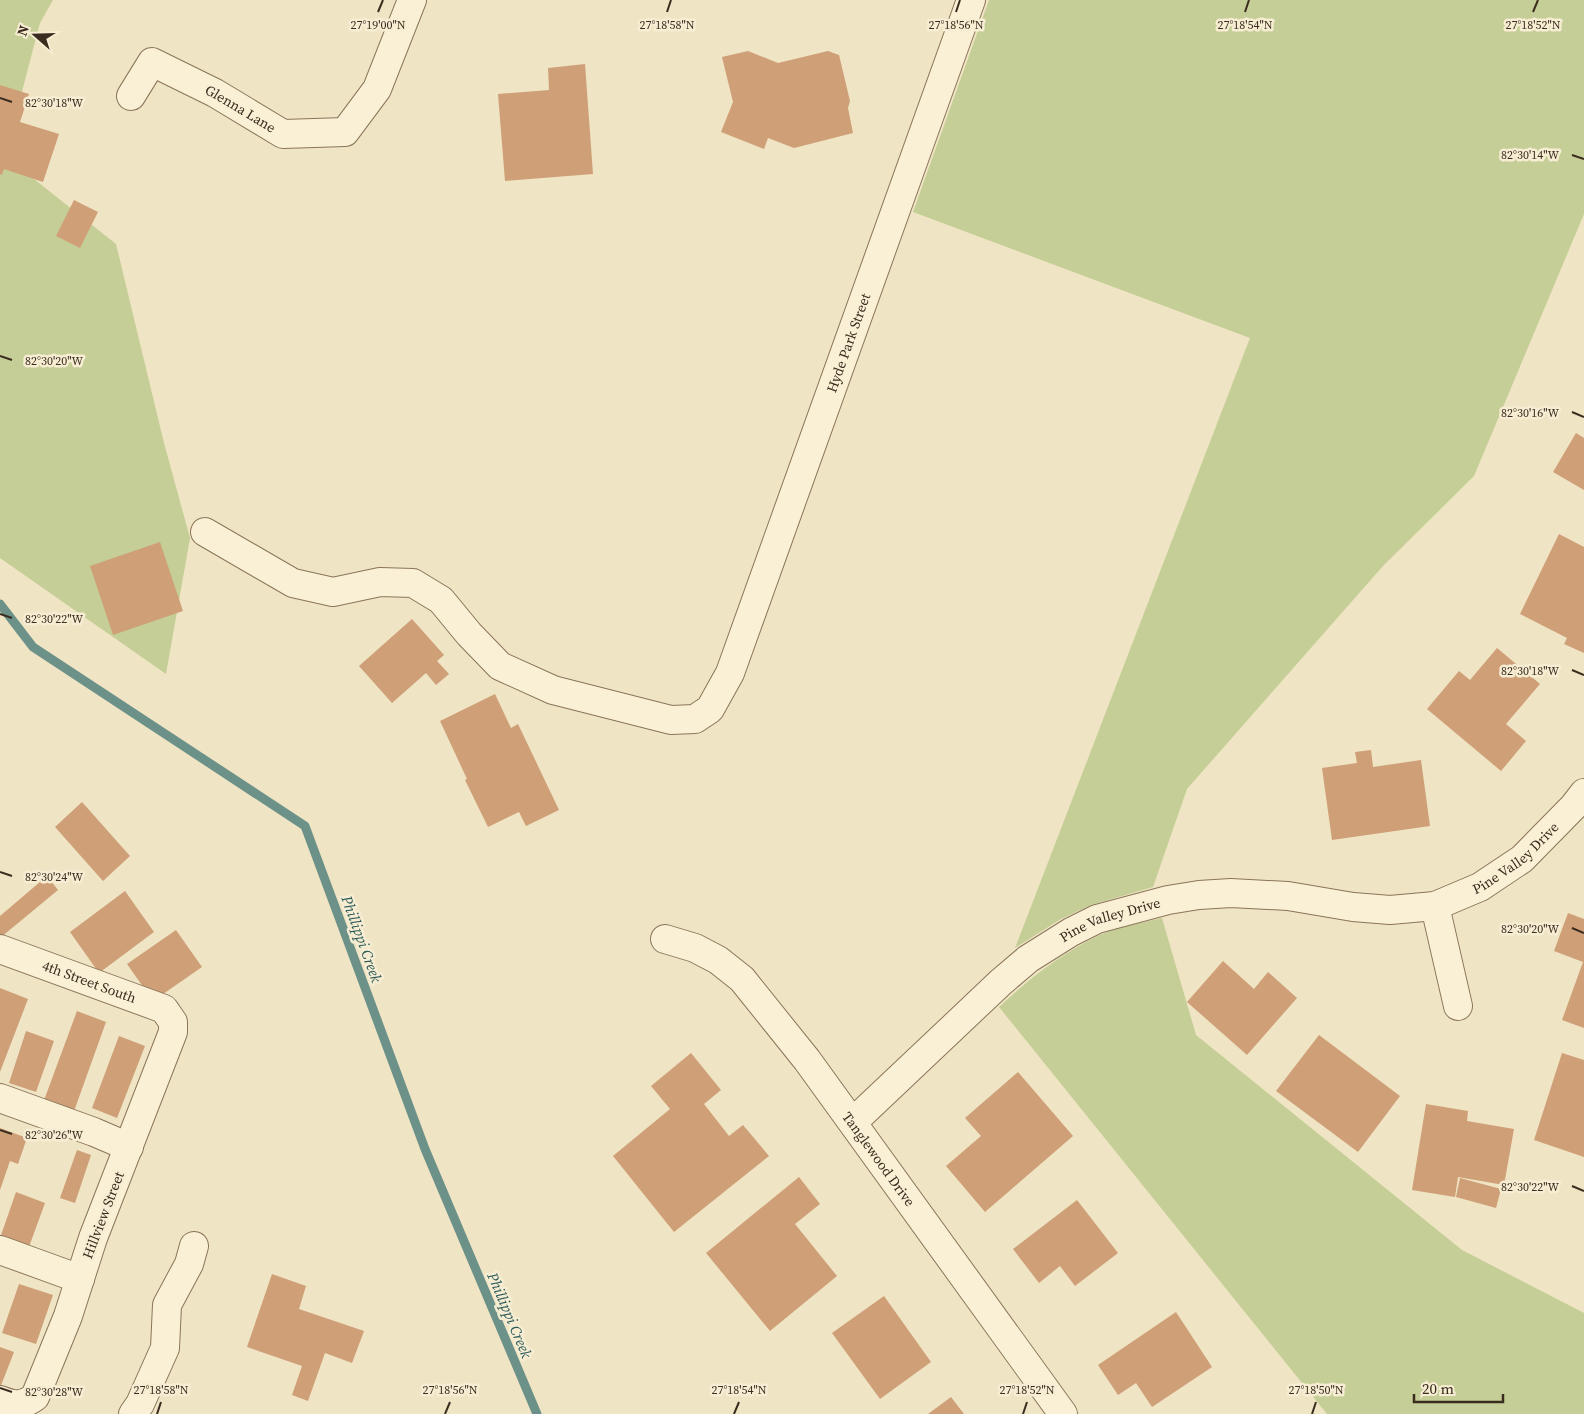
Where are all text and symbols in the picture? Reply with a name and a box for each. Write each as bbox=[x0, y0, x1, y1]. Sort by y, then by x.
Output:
north arrow bbox=[10, 10, 60, 60]
text: 27°19'00"N bbox=[350, 17, 406, 33]
text: 27°18'58"N bbox=[639, 17, 695, 33]
text: 27°18'56"N bbox=[928, 17, 984, 33]
text: 27°18'54"N bbox=[1217, 17, 1273, 33]
text: 27°18'52"N bbox=[1505, 17, 1561, 33]
text: N bbox=[12, 22, 34, 39]
street label: Glenna Lane bbox=[202, 80, 280, 137]
text: 82°30'18"W bbox=[25, 95, 83, 111]
text: 82°30'14"W bbox=[1501, 147, 1559, 163]
street label: Hyde Park Street bbox=[821, 290, 875, 395]
text: 82°30'20"W bbox=[25, 353, 83, 369]
text: 82°30'16"W bbox=[1501, 405, 1559, 421]
text: 82°30'22"W bbox=[25, 611, 83, 627]
text: 82°30'18"W bbox=[1501, 663, 1559, 679]
street label: Pine Valley Drive bbox=[1469, 817, 1563, 899]
text: 82°30'24"W bbox=[25, 869, 83, 885]
water label: Phillippi Creek bbox=[336, 892, 388, 986]
street label: Pine Valley Drive bbox=[1055, 893, 1162, 947]
text: 82°30'20"W bbox=[1501, 921, 1559, 937]
street label: 4th Street South bbox=[39, 955, 139, 1008]
street label: Tanglewood Drive bbox=[838, 1108, 920, 1211]
text: 82°30'26"W bbox=[25, 1127, 83, 1143]
street label: Hillview Street bbox=[77, 1168, 129, 1261]
text: 82°30'22"W bbox=[1501, 1179, 1559, 1195]
water label: Phillippi Creek bbox=[482, 1268, 538, 1362]
scale bar bbox=[1414, 1372, 1503, 1404]
text: 20 m bbox=[1422, 1378, 1454, 1399]
text: 27°18'58"N bbox=[133, 1382, 189, 1398]
text: 27°18'56"N bbox=[422, 1382, 478, 1398]
text: 27°18'54"N bbox=[711, 1382, 767, 1398]
text: 27°18'52"N bbox=[999, 1382, 1055, 1398]
text: 27°18'50"N bbox=[1288, 1382, 1344, 1398]
text: 82°30'28"W bbox=[25, 1384, 83, 1400]

